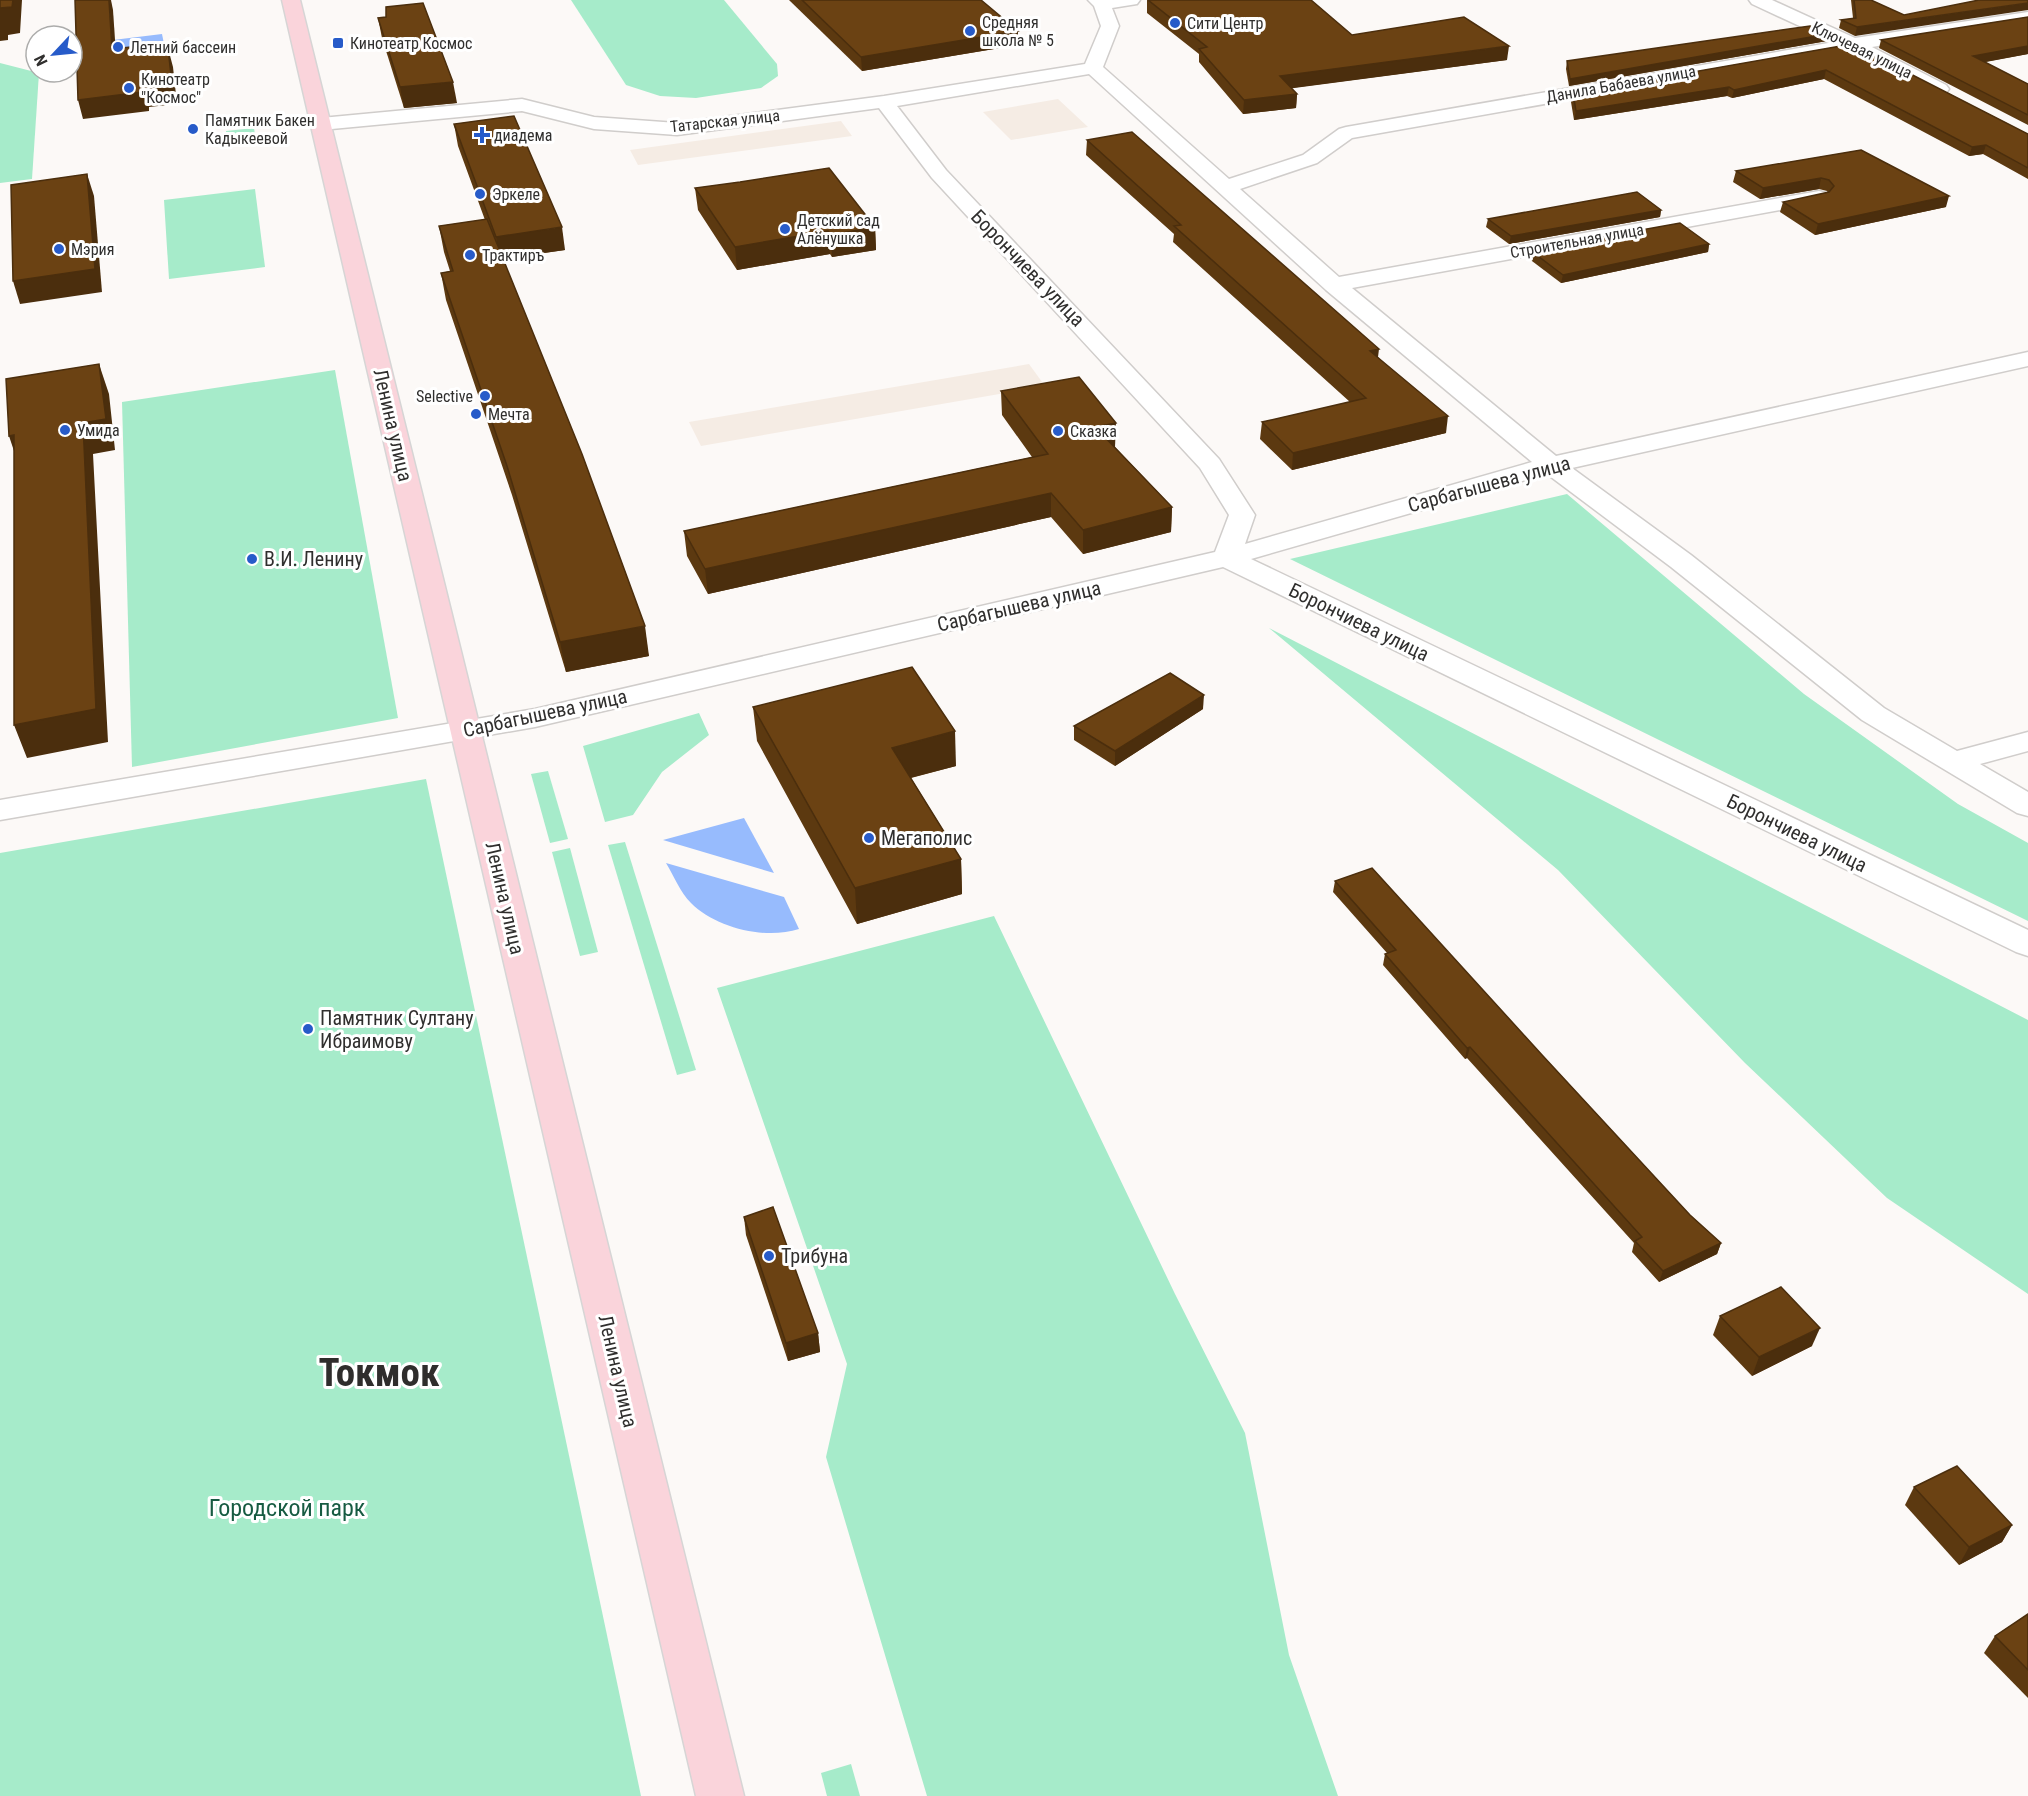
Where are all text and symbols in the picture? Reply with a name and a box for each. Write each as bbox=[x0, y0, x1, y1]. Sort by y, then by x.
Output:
place label: Средняя школа № 5 bbox=[982, 13, 1054, 50]
place label: Сити Центр bbox=[1187, 14, 1264, 33]
marker: Сити Центр bbox=[1168, 16, 1182, 30]
street label: Ключевая улица bbox=[1809, 17, 1915, 83]
north arrow bbox=[24, 24, 84, 84]
marker: Средняя школа № 5 bbox=[963, 24, 977, 38]
place label: Кинотеатр Космос bbox=[350, 34, 472, 53]
marker: Кинотеатр Космос bbox=[331, 36, 345, 50]
place label: Летний бассеин bbox=[130, 38, 236, 57]
marker: Летний бассеин bbox=[111, 40, 125, 54]
text: N bbox=[30, 52, 52, 69]
street label: Данила Бабаева улица bbox=[1545, 61, 1697, 107]
place label: Кинотеатр "Космос" bbox=[141, 70, 210, 107]
marker: Кинотеатр "Космос" bbox=[122, 81, 136, 95]
street label: Татарская улица bbox=[669, 106, 781, 136]
place label: Памятник Бакен Кадыкеевой bbox=[205, 111, 315, 148]
marker: Памятник Бакен Кадыкеевой bbox=[186, 122, 200, 136]
place label: диадема bbox=[494, 126, 552, 145]
marker: диадема bbox=[475, 128, 489, 142]
place label: Эркеле bbox=[492, 185, 540, 204]
marker: Эркеле bbox=[473, 187, 487, 201]
street label: Борончиева улица bbox=[966, 205, 1090, 331]
place label: Детский сад Алёнушка bbox=[797, 211, 880, 248]
street label: Строительная улица bbox=[1509, 220, 1645, 262]
marker: Детский сад Алёнушка bbox=[778, 222, 792, 236]
place label: Мэрия bbox=[71, 240, 114, 259]
marker: Мэрия bbox=[52, 242, 66, 256]
place label: Трактиръ bbox=[482, 246, 545, 265]
marker: Трактиръ bbox=[463, 248, 477, 262]
street label: Ленина улица bbox=[368, 366, 418, 484]
place label: Selective bbox=[416, 387, 473, 406]
marker: Selective bbox=[478, 389, 492, 403]
place label: Мечта bbox=[488, 405, 530, 424]
marker: Мечта bbox=[469, 407, 483, 421]
place label: Умида bbox=[77, 421, 120, 440]
place label: Сказка bbox=[1070, 422, 1117, 441]
marker: Умида bbox=[58, 423, 72, 437]
marker: Сказка bbox=[1051, 424, 1065, 438]
street label: Сарбагышева улица bbox=[1405, 451, 1573, 517]
place label: В.И. Ленину bbox=[264, 547, 363, 571]
marker: В.И. Ленину bbox=[245, 552, 259, 566]
street label: Сарбагышева улица bbox=[935, 576, 1103, 636]
street label: Борончиева улица bbox=[1285, 578, 1433, 666]
street label: Сарбагышева улица bbox=[461, 684, 629, 742]
street label: Борончиева улица bbox=[1723, 789, 1871, 877]
place label: Мегаполис bbox=[881, 826, 972, 850]
marker: Мегаполис bbox=[862, 831, 876, 845]
street label: Ленина улица bbox=[480, 839, 530, 957]
place label: Памятник Султану Ибраимову bbox=[320, 1006, 474, 1053]
marker: Памятник Султану Ибраимову bbox=[301, 1022, 315, 1036]
place label: Трибуна bbox=[781, 1244, 848, 1268]
marker: Трибуна bbox=[762, 1249, 776, 1263]
street label: Ленина улица bbox=[593, 1312, 643, 1430]
district label: Токмок bbox=[318, 1350, 440, 1396]
park label: Городской парк bbox=[209, 1494, 366, 1522]

